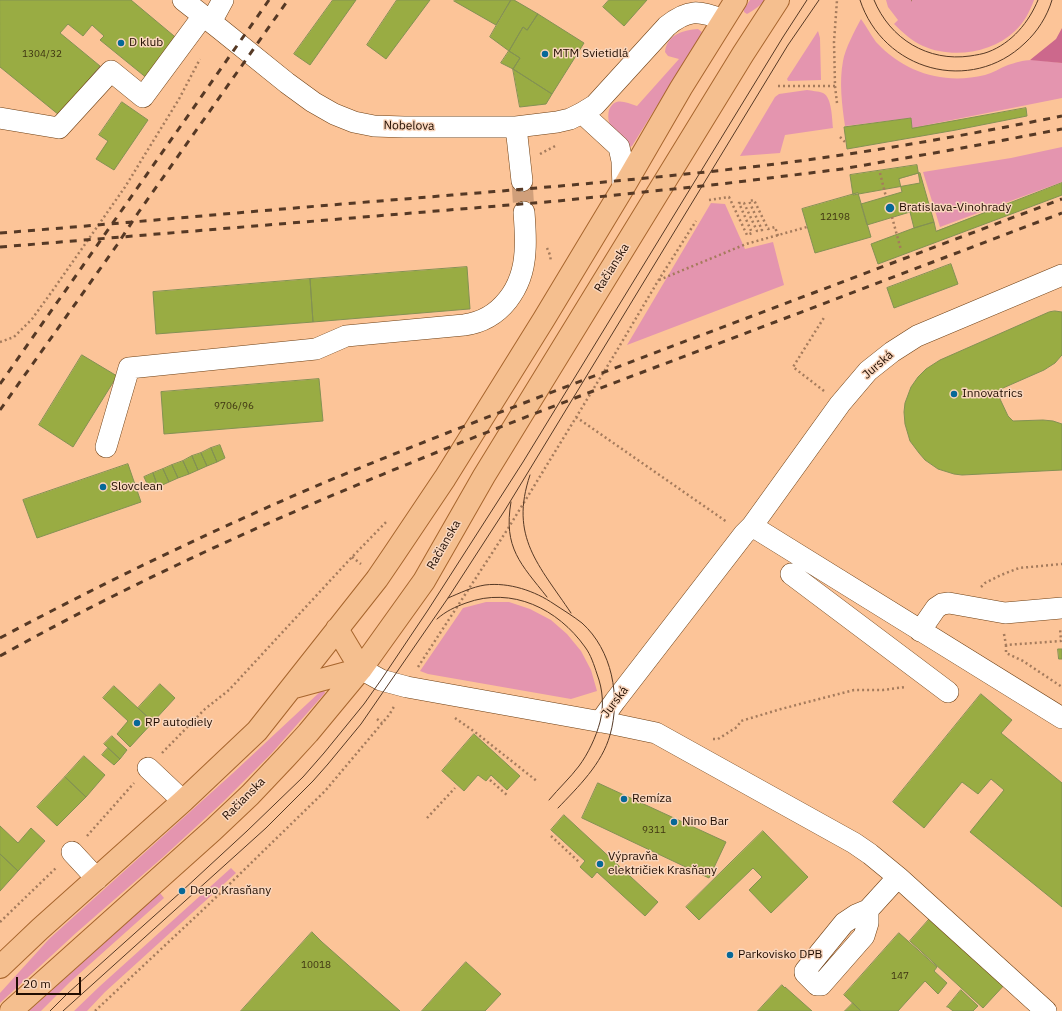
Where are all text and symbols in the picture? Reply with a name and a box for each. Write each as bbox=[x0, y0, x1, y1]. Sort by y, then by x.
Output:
place label: D klub bbox=[129, 36, 163, 50]
marker: D klub bbox=[116, 38, 126, 48]
place label: MTM Svietidlá bbox=[553, 47, 628, 61]
house number: 1304/32 bbox=[22, 48, 62, 60]
marker: MTM Svietidlá bbox=[540, 49, 550, 59]
street label: Nobelova bbox=[383, 118, 435, 134]
place label: Bratislava-Vinohrady bbox=[899, 201, 1011, 215]
marker: Bratislava-Vinohrady bbox=[884, 202, 896, 214]
house number: 12198 bbox=[820, 211, 850, 223]
street label: Račianska bbox=[591, 241, 633, 295]
street label: Jurská bbox=[860, 348, 896, 382]
place label: Innovatrics bbox=[962, 387, 1023, 401]
marker: Innovatrics bbox=[949, 389, 959, 399]
house number: 9706/96 bbox=[214, 400, 254, 412]
place label: Slovclean bbox=[111, 480, 163, 494]
marker: Slovclean bbox=[98, 482, 108, 492]
street label: Račianska bbox=[424, 518, 464, 572]
street label: Jurská bbox=[598, 683, 632, 721]
place label: RP autodiely bbox=[145, 716, 213, 730]
marker: RP autodiely bbox=[132, 718, 142, 728]
street label: Račianska bbox=[220, 775, 268, 823]
place label: Remíza bbox=[632, 792, 672, 806]
marker: Remíza bbox=[619, 794, 629, 804]
place label: Nino Bar bbox=[682, 815, 728, 829]
marker: Nino Bar bbox=[669, 817, 679, 827]
house number: 9311 bbox=[642, 824, 666, 836]
place label: Výpravňa električiek Krasňany bbox=[608, 850, 717, 878]
marker: Výpravňa električiek Krasňany bbox=[595, 859, 605, 869]
place label: Depo Krasňany bbox=[190, 884, 271, 898]
marker: Depo Krasňany bbox=[177, 886, 187, 896]
place label: Parkovisko DPB bbox=[738, 948, 822, 962]
marker: Parkovisko DPB bbox=[725, 950, 735, 960]
house number: 10018 bbox=[301, 959, 331, 971]
scale bar bbox=[18, 969, 83, 995]
house number: 147 bbox=[891, 970, 909, 982]
text: 20 m bbox=[23, 976, 51, 991]

